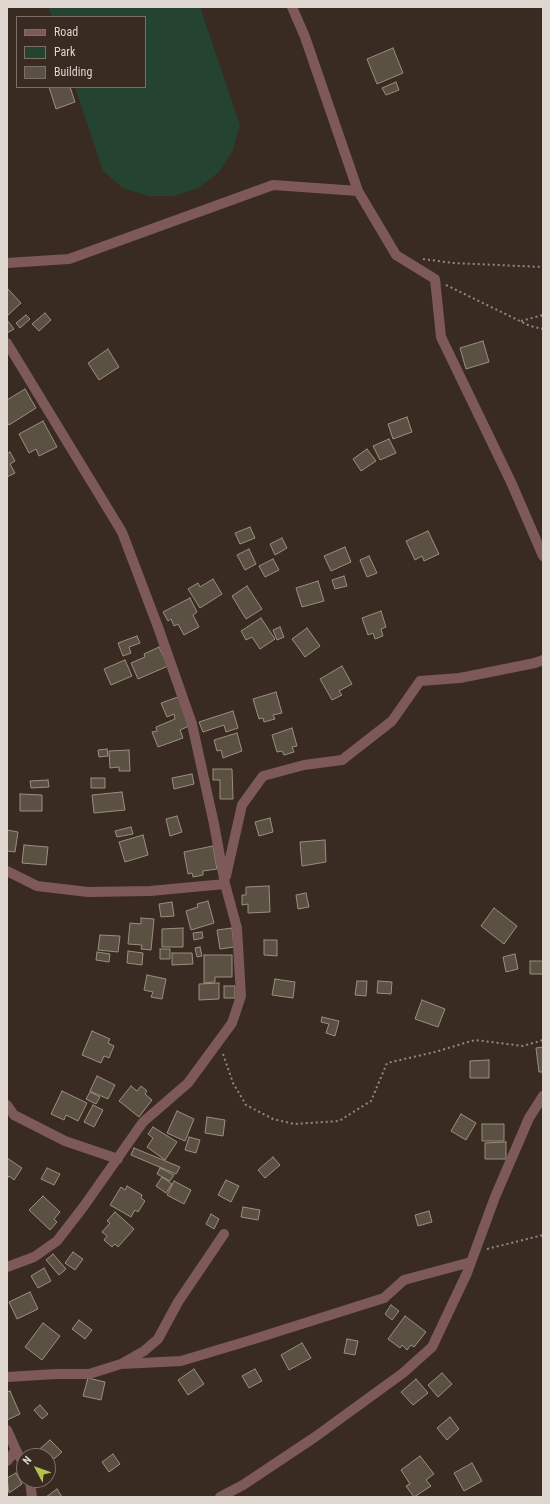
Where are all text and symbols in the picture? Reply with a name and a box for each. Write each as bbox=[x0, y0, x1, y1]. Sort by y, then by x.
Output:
legend bbox=[16, 16, 146, 88]
text: Road bbox=[54, 25, 78, 39]
text: Park bbox=[54, 45, 75, 59]
text: Building bbox=[54, 65, 92, 79]
north arrow bbox=[16, 1448, 56, 1488]
text: N bbox=[20, 1454, 34, 1467]

